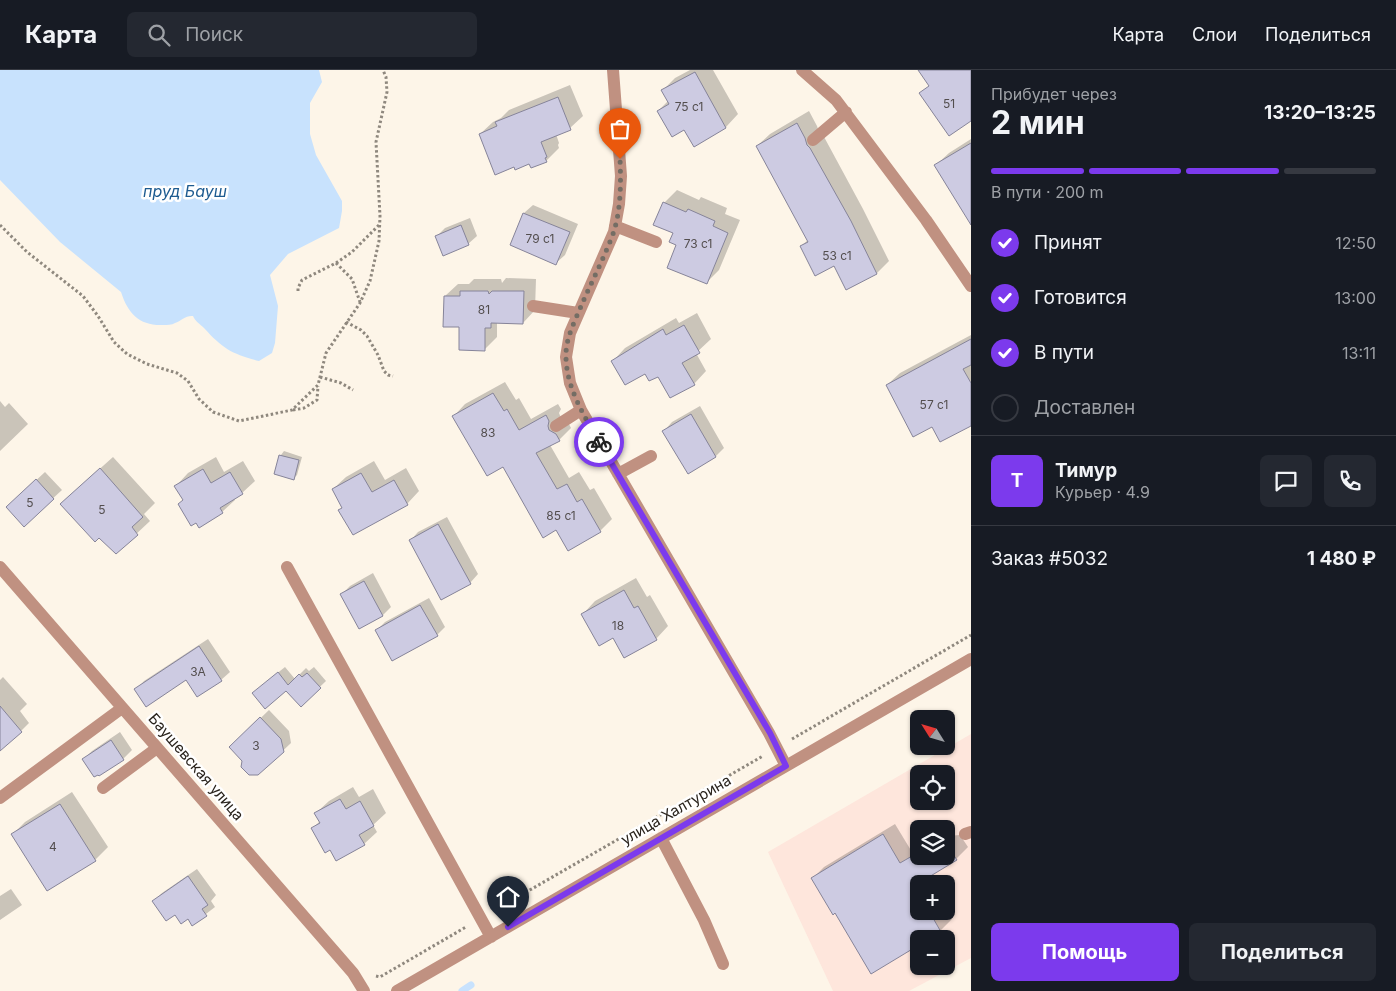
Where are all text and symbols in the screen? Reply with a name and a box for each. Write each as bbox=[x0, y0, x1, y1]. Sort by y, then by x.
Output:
search box bbox=[127, 12, 477, 57]
text: Карта bbox=[25, 20, 97, 49]
icon: search bbox=[145, 21, 173, 49]
text: Поиск bbox=[185, 23, 243, 46]
text: Карта bbox=[1112, 24, 1164, 45]
text: Слои bbox=[1192, 24, 1237, 45]
text: Поделиться bbox=[1265, 24, 1371, 45]
text: Прибудет через bbox=[991, 84, 1117, 104]
house number: 51 bbox=[943, 96, 955, 111]
house number: 75 с1 bbox=[675, 99, 703, 114]
text: 13:20–13:25 bbox=[1264, 101, 1376, 124]
text: 2 мин bbox=[991, 103, 1085, 142]
pin bbox=[599, 108, 641, 159]
icon: bag bbox=[606, 115, 634, 143]
water label: пруд Бауш bbox=[143, 181, 227, 201]
text: В пути · 200 m bbox=[991, 182, 1104, 202]
icon: check bbox=[991, 229, 1019, 257]
house number: 79 с1 bbox=[526, 231, 554, 246]
text: Принят bbox=[1034, 231, 1102, 254]
text: 12:50 bbox=[1335, 233, 1376, 253]
house number: 73 с1 bbox=[684, 236, 712, 251]
house number: 53 с1 bbox=[822, 248, 852, 263]
icon: check bbox=[991, 284, 1019, 312]
text: Готовится bbox=[1034, 286, 1127, 309]
text: 13:00 bbox=[1335, 288, 1376, 308]
house number: 81 bbox=[478, 302, 490, 317]
icon: check bbox=[991, 339, 1019, 367]
text: В пути bbox=[1034, 341, 1094, 364]
text: 13:11 bbox=[1342, 343, 1376, 363]
text: Доставлен bbox=[1034, 396, 1135, 419]
house number: 57 с1 bbox=[920, 397, 948, 412]
courier bbox=[574, 417, 624, 467]
house number: 83 bbox=[481, 425, 495, 440]
icon: bike bbox=[585, 428, 613, 456]
button: chat bbox=[1260, 455, 1312, 507]
button: phone bbox=[1324, 455, 1376, 507]
text: Тимур bbox=[1055, 459, 1117, 482]
text: Т bbox=[1011, 469, 1023, 492]
text: Курьер · 4.9 bbox=[1055, 482, 1150, 502]
house number: 5 bbox=[26, 495, 34, 510]
house number: 5 bbox=[98, 502, 106, 517]
house number: 85 с1 bbox=[546, 508, 576, 523]
text: Заказ #5032 bbox=[991, 547, 1108, 570]
text: 1 480 ₽ bbox=[1307, 547, 1376, 570]
house number: 18 bbox=[612, 618, 624, 633]
house number: 3А bbox=[190, 664, 206, 679]
street label: Баушевская улица bbox=[145, 709, 248, 824]
north arrow bbox=[910, 710, 955, 755]
map controls bbox=[910, 710, 955, 975]
house number: 3 bbox=[252, 738, 260, 753]
button: locate bbox=[910, 765, 955, 810]
street label: улица Халтурина bbox=[617, 770, 734, 849]
button: layers bbox=[910, 820, 955, 865]
house number: 4 bbox=[49, 839, 57, 854]
button: + bbox=[910, 875, 955, 920]
pin bbox=[487, 876, 529, 927]
icon: home bbox=[494, 883, 522, 911]
button: Помощь bbox=[991, 923, 1179, 981]
button: Поделиться bbox=[1189, 923, 1376, 981]
button: − bbox=[910, 930, 955, 975]

